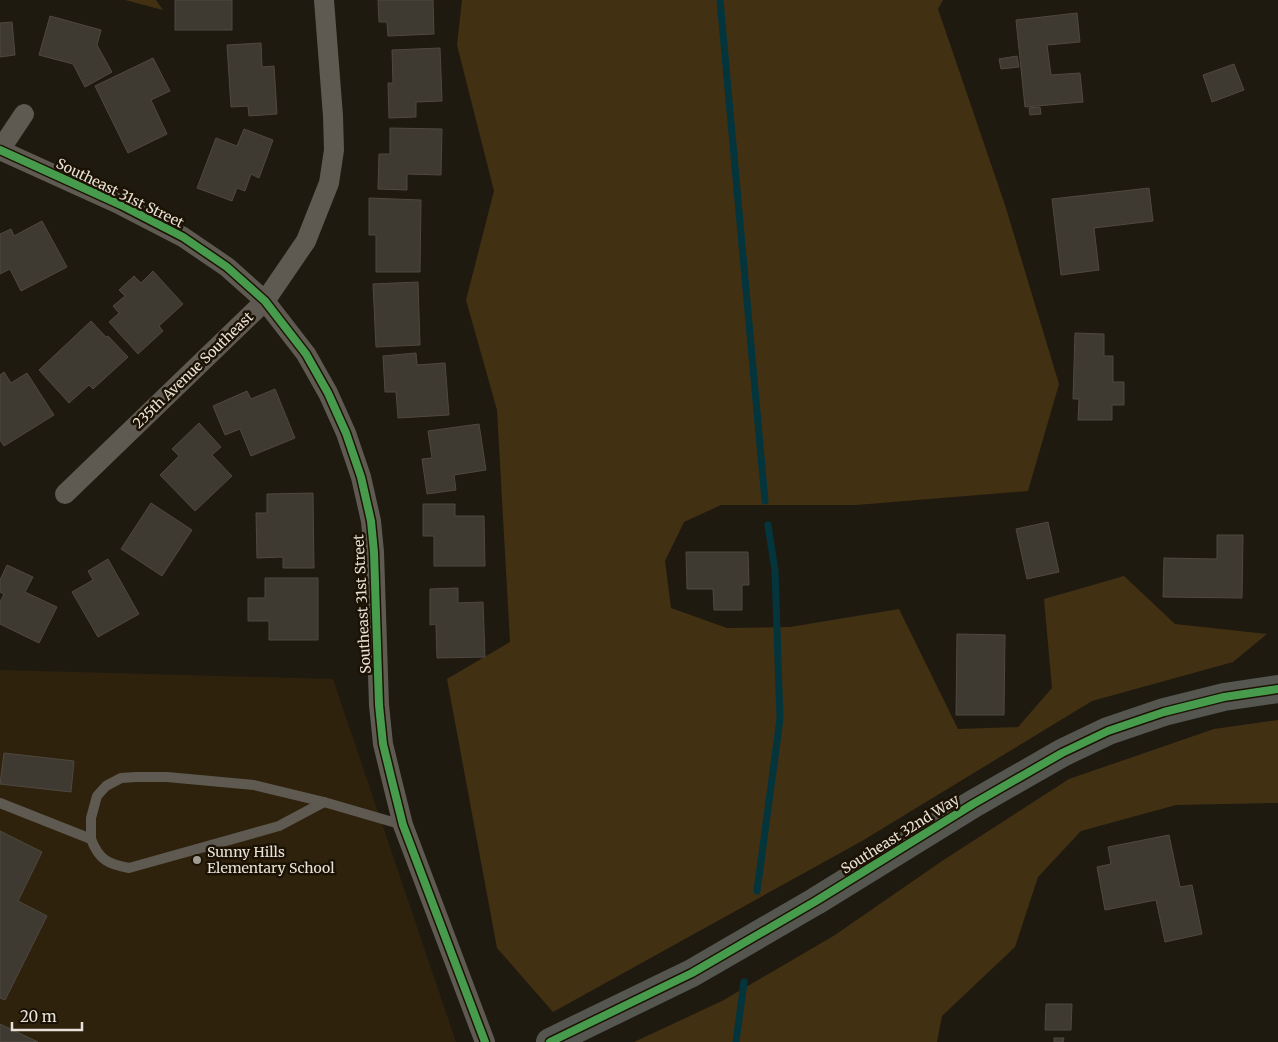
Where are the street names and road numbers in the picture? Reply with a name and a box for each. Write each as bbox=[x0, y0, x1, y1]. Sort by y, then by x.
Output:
street label: Southeast 31st Street bbox=[53, 154, 187, 232]
street label: 235th Avenue Southeast bbox=[129, 308, 257, 432]
street label: Southeast 31st Street bbox=[349, 533, 375, 674]
street label: Southeast 32nd Way bbox=[838, 790, 963, 878]

